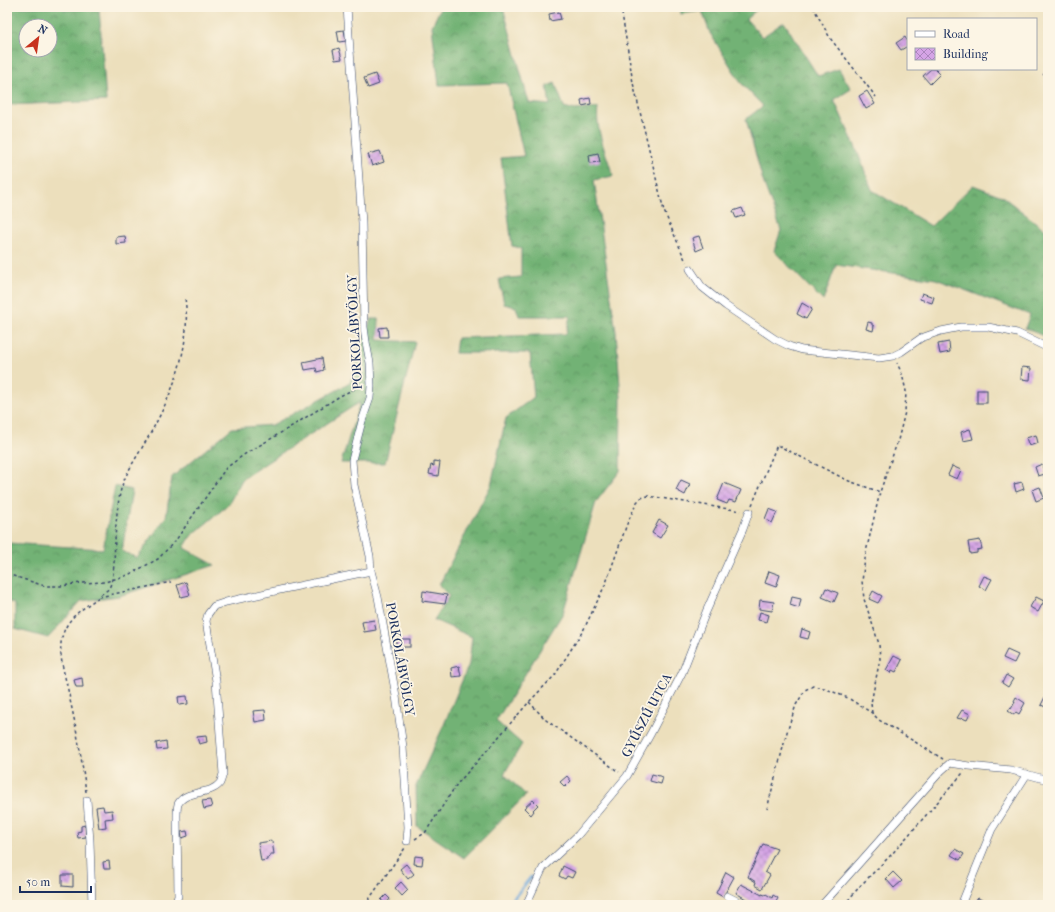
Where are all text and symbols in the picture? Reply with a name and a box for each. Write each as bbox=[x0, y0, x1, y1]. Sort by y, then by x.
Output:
north arrow bbox=[18, 18, 58, 58]
legend bbox=[907, 18, 1037, 70]
text: N bbox=[36, 22, 50, 38]
text: Road bbox=[943, 27, 970, 41]
text: Building bbox=[943, 47, 988, 61]
street label: PORKOLÁBVÖLGY bbox=[344, 273, 365, 390]
street label: PORKOLÁBVÖLGY bbox=[383, 601, 418, 718]
street label: GYŰSZŰ UTCA bbox=[618, 670, 675, 760]
scale bar bbox=[20, 868, 91, 894]
text: 50 m bbox=[26, 875, 50, 889]

